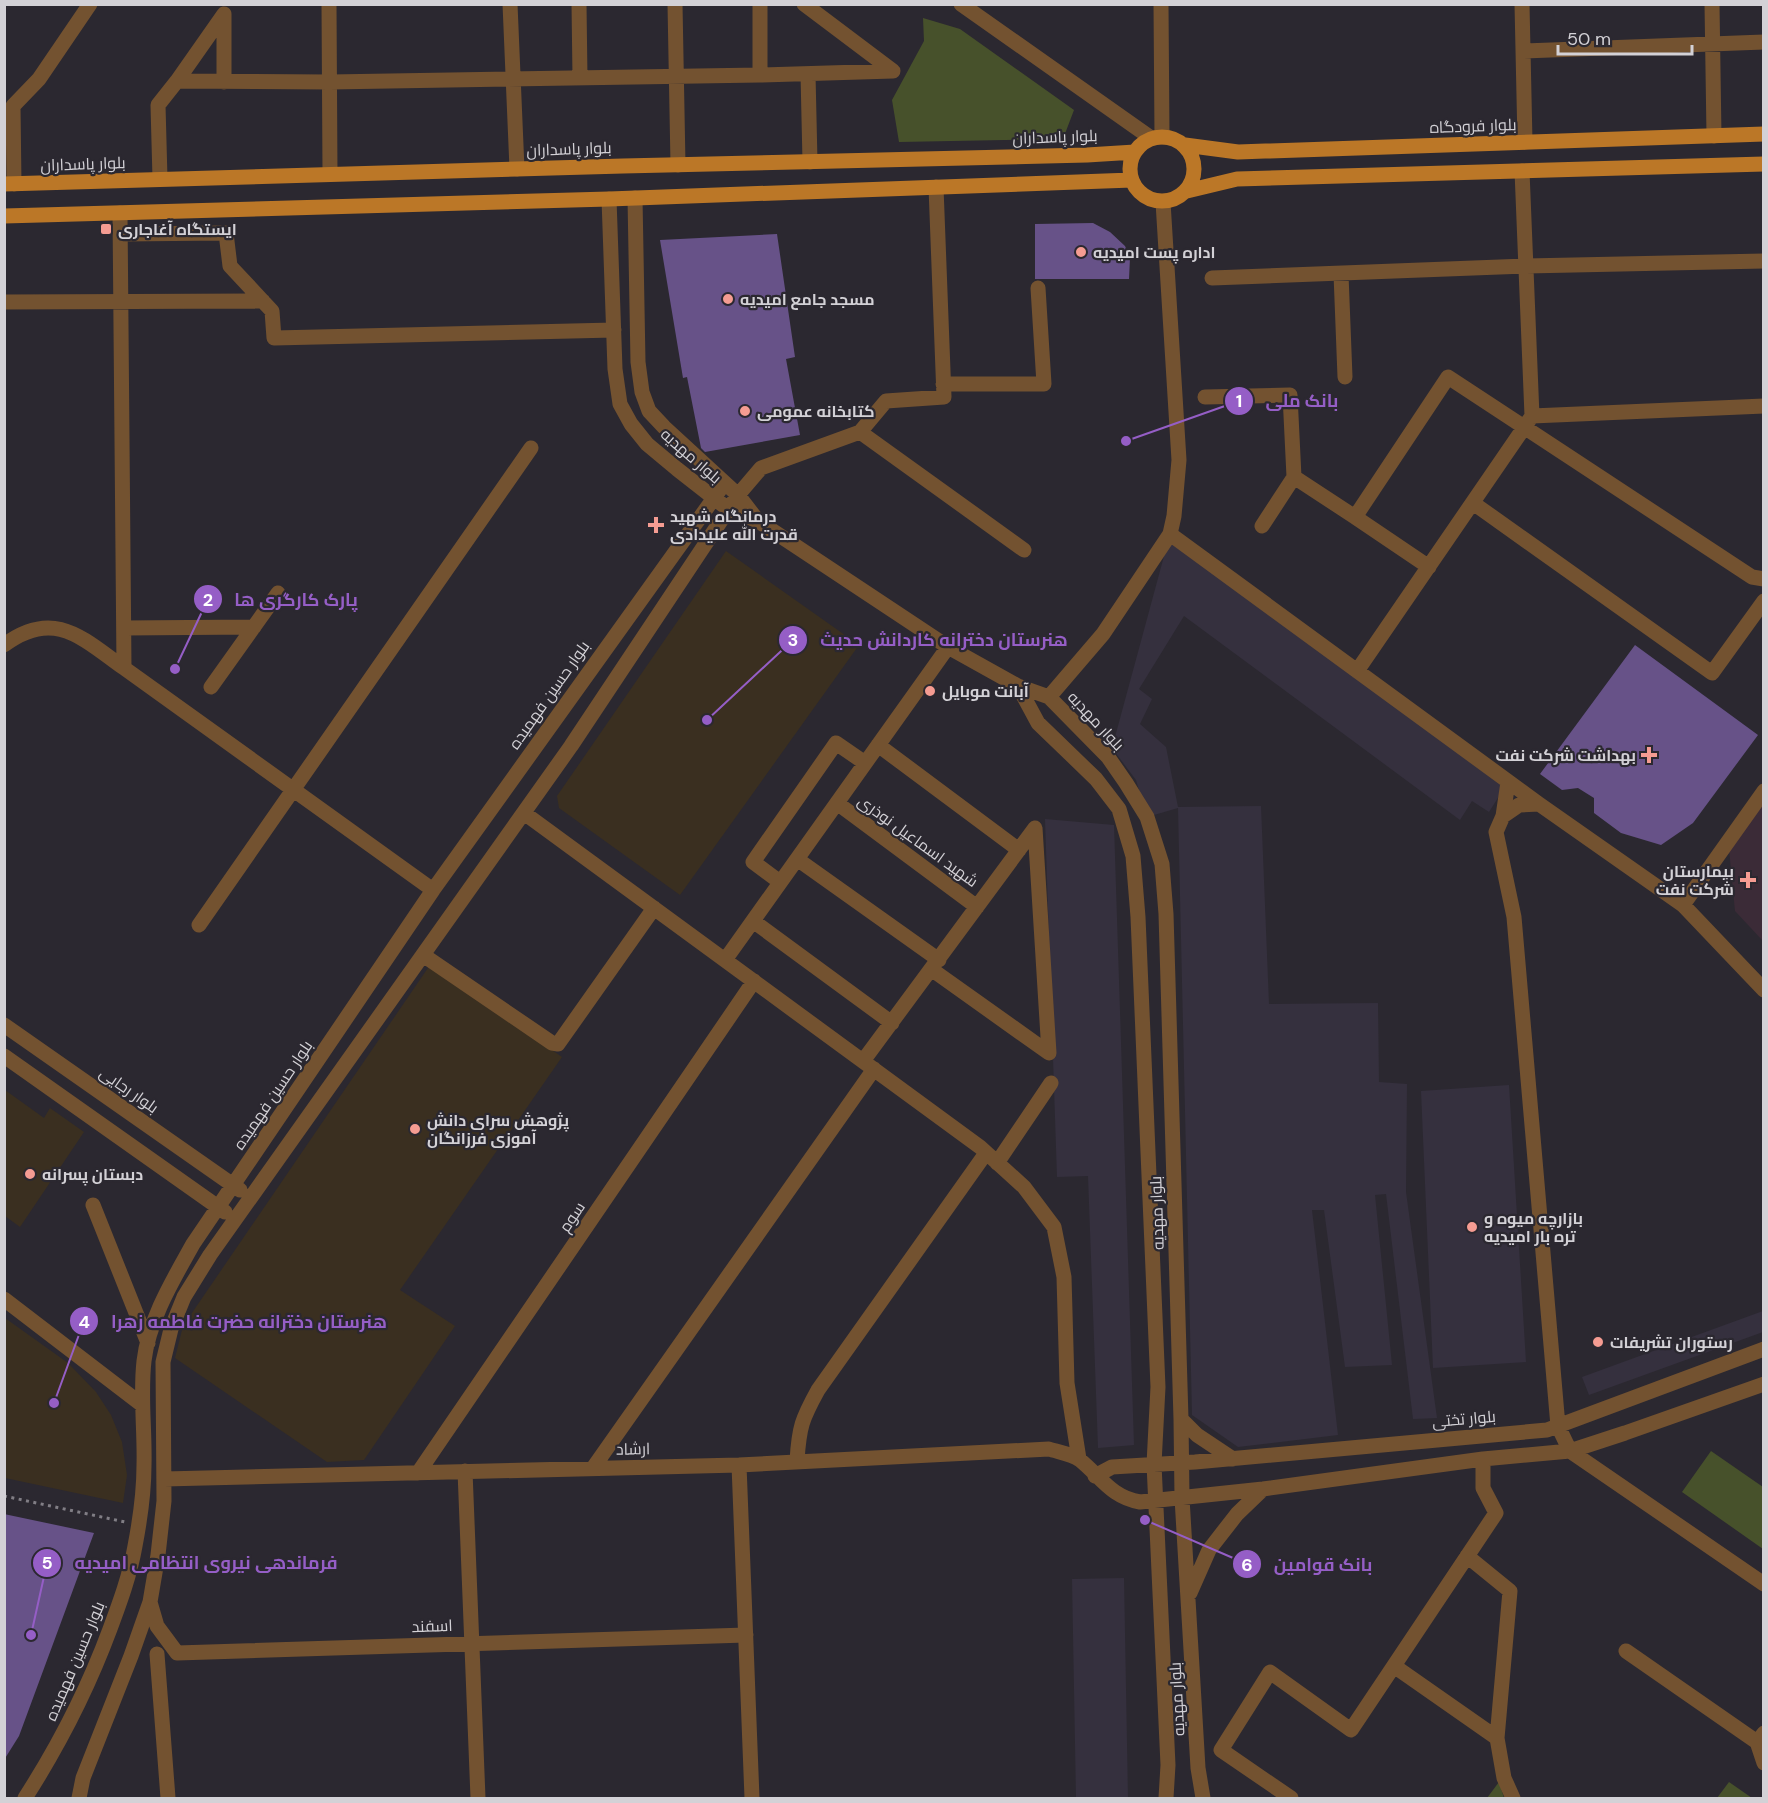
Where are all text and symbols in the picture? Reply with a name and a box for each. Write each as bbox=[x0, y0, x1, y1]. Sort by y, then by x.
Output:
scale bar bbox=[1558, 18, 1692, 56]
text: 50 m bbox=[1567, 27, 1611, 51]
street label: بلوار فرودگاه bbox=[1429, 114, 1517, 138]
street label: بلوار پاسداران bbox=[1012, 125, 1098, 150]
street label: بلوار پاسداران bbox=[526, 137, 612, 162]
street label: بلوار پاسداران bbox=[40, 152, 126, 177]
place label: ایستگاه آغاجاری bbox=[118, 219, 237, 240]
marker: ایستگاه آغاجاری bbox=[99, 222, 113, 236]
place label: اداره پست امیدیه bbox=[1093, 242, 1216, 264]
marker: اداره پست امیدیه bbox=[1074, 245, 1088, 259]
place label: مسجد جامع امیدیه bbox=[740, 289, 875, 310]
marker: مسجد جامع امیدیه bbox=[721, 292, 735, 306]
callout: بانک ملی bbox=[1224, 383, 1351, 419]
text: 1 bbox=[1236, 389, 1242, 413]
text: بانک ملی bbox=[1266, 389, 1338, 413]
place label: کتابخانه عمومی bbox=[757, 401, 875, 422]
marker: کتابخانه عمومی bbox=[738, 404, 752, 418]
street label: بلوار مهدیه bbox=[656, 424, 726, 488]
place label: درمانگاه شهید قدرت الله علیدادی bbox=[670, 506, 798, 545]
marker: درمانگاه شهید قدرت الله علیدادی bbox=[647, 516, 665, 534]
callout: پارک کارگری ها bbox=[193, 581, 370, 617]
text: 2 bbox=[203, 588, 213, 612]
text: پارک کارگری ها bbox=[234, 588, 358, 612]
callout: هنرستان دخترانه کاردانش حدیث bbox=[778, 622, 1080, 658]
text: 3 bbox=[788, 628, 798, 652]
text: هنرستان دخترانه کاردانش حدیث bbox=[820, 628, 1068, 652]
street label: بلوار حسین فهمیده bbox=[504, 637, 594, 753]
place label: آبانت موبایل bbox=[942, 681, 1029, 702]
marker: آبانت موبایل bbox=[923, 684, 937, 698]
street label: بلوار مهدیه bbox=[1063, 687, 1129, 755]
place label: بهداشت شرکت نفت bbox=[1495, 745, 1636, 766]
marker: بهداشت شرکت نفت bbox=[1640, 746, 1658, 764]
street label: شهید اسماعیل نوذری bbox=[854, 790, 982, 892]
place label: بیمارستان شرکت نفت bbox=[1656, 861, 1734, 900]
marker: بیمارستان شرکت نفت bbox=[1739, 871, 1757, 889]
street label: بلوار حسین فهمیده bbox=[229, 1036, 317, 1154]
street label: بلوار رجایی bbox=[95, 1062, 163, 1118]
place label: پژوهش سرای دانش آموزی فرزانگان bbox=[427, 1110, 569, 1149]
marker: پژوهش سرای دانش آموزی فرزانگان bbox=[408, 1122, 422, 1136]
place label: دبستان پسرانه bbox=[42, 1164, 143, 1186]
marker: دبستان پسرانه bbox=[23, 1167, 37, 1181]
street label: بلوار مهدیه bbox=[1145, 1176, 1169, 1250]
street label: سوم bbox=[554, 1198, 591, 1237]
place label: بازارچه میوه و تره بار امیدیه bbox=[1484, 1208, 1583, 1247]
marker: بازارچه میوه و تره بار امیدیه bbox=[1465, 1220, 1479, 1234]
callout: هنرستان دخترانه حضرت فاطمه زهرا bbox=[69, 1303, 399, 1339]
text: 4 bbox=[78, 1310, 90, 1334]
text: هنرستان دخترانه حضرت فاطمه زهرا bbox=[111, 1310, 387, 1334]
place label: رستوران تشریفات bbox=[1610, 1332, 1733, 1353]
marker: رستوران تشریفات bbox=[1591, 1335, 1605, 1349]
street label: بلوار تختی bbox=[1431, 1406, 1497, 1432]
street label: ارشاد bbox=[616, 1438, 650, 1460]
callout: فرماندهی نیروی انتظامی امیدیه bbox=[32, 1545, 350, 1581]
callout: بانک قوامین bbox=[1232, 1546, 1385, 1582]
text: 5 bbox=[41, 1551, 53, 1575]
text: فرماندهی نیروی انتظامی امیدیه bbox=[74, 1551, 338, 1575]
text: 6 bbox=[1241, 1553, 1253, 1577]
text: بانک قوامین bbox=[1274, 1553, 1372, 1577]
street label: بلوار حسین فهمیده bbox=[40, 1598, 110, 1724]
street label: اسفند bbox=[411, 1615, 453, 1637]
street label: بلوار مهدیه bbox=[1165, 1661, 1189, 1737]

